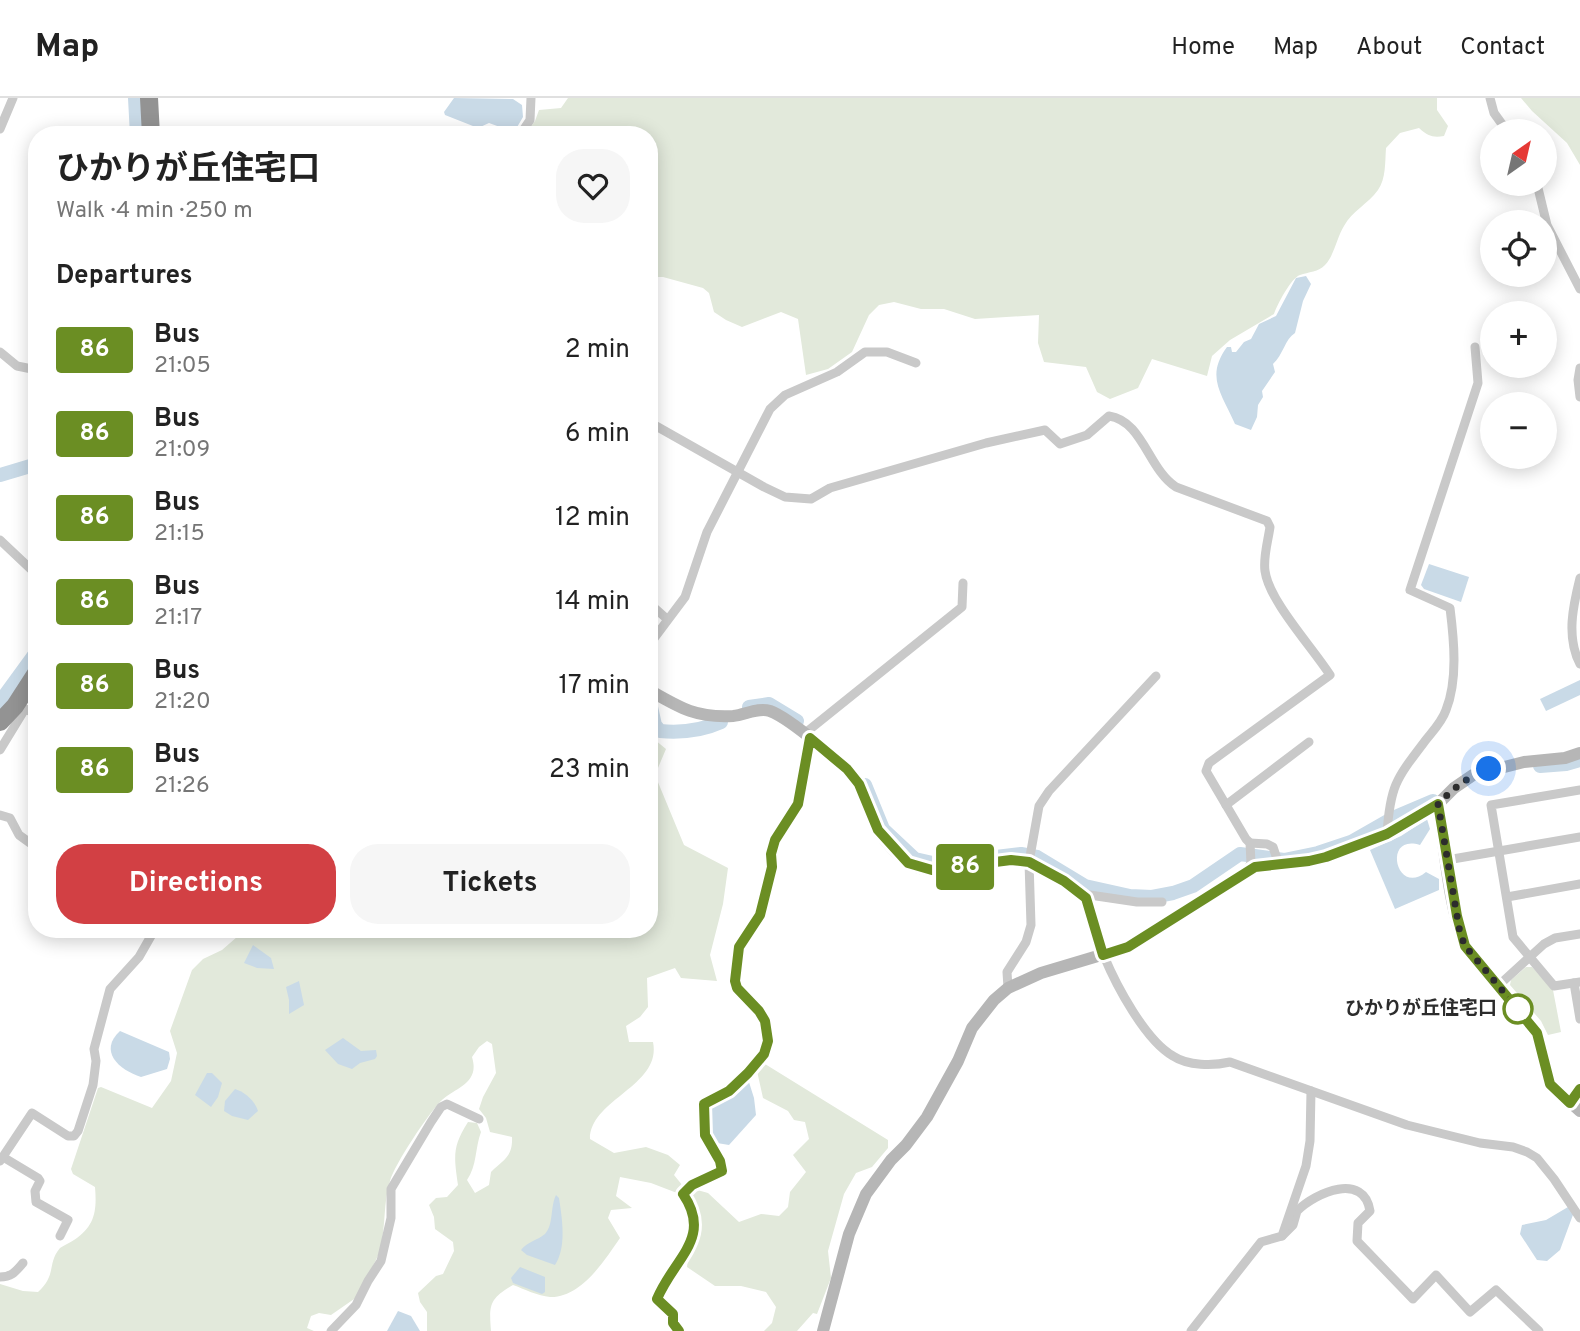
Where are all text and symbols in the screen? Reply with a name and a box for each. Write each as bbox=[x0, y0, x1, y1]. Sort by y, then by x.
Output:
text: Map bbox=[35, 27, 99, 69]
text: Home bbox=[1171, 33, 1235, 63]
text: Map bbox=[1273, 33, 1318, 63]
text: About bbox=[1356, 33, 1422, 63]
text: Contact bbox=[1460, 33, 1545, 63]
north arrow bbox=[1480, 119, 1558, 196]
map controls bbox=[1480, 119, 1557, 469]
button: heart bbox=[556, 149, 630, 223]
text: ひかりが丘住宅口 bbox=[56, 150, 320, 192]
text: Walk · 4 min · 250 m bbox=[56, 197, 253, 226]
button: locate bbox=[1480, 210, 1557, 287]
text: Departures bbox=[56, 260, 193, 293]
button: + bbox=[1480, 301, 1557, 378]
text: Bus bbox=[154, 319, 200, 352]
text: 2 min bbox=[565, 334, 630, 367]
text: 86 bbox=[80, 335, 109, 365]
text: 21:05 bbox=[154, 352, 211, 381]
button: − bbox=[1480, 392, 1557, 469]
text: Bus bbox=[154, 403, 200, 436]
text: 6 min bbox=[565, 418, 630, 451]
text: 86 bbox=[80, 419, 109, 449]
text: 21:09 bbox=[154, 436, 210, 465]
text: Bus bbox=[154, 487, 200, 520]
text: 12 min bbox=[555, 502, 630, 535]
text: 86 bbox=[80, 503, 109, 533]
text: 21:15 bbox=[154, 520, 205, 549]
text: Bus bbox=[154, 571, 200, 604]
text: 14 min bbox=[555, 586, 630, 619]
text: 86 bbox=[80, 587, 109, 617]
text: 21:17 bbox=[154, 604, 202, 633]
text: Bus bbox=[154, 655, 200, 688]
text: 17 min bbox=[558, 670, 630, 703]
text: 86 bbox=[80, 671, 109, 701]
text: 21:20 bbox=[154, 688, 211, 717]
text: Bus bbox=[154, 739, 200, 772]
your location bbox=[1471, 751, 1506, 786]
text: 23 min bbox=[549, 754, 630, 787]
text: 86 bbox=[80, 755, 109, 785]
text: 21:26 bbox=[154, 772, 210, 801]
button: Directions bbox=[56, 844, 336, 924]
button: Tickets bbox=[350, 844, 630, 924]
line badge: 86 bbox=[934, 844, 996, 890]
text: 86 bbox=[950, 852, 980, 882]
marker: ひかりが丘住宅口 bbox=[1503, 994, 1533, 1024]
place label: ひかりが丘住宅口 bbox=[1345, 997, 1497, 1021]

